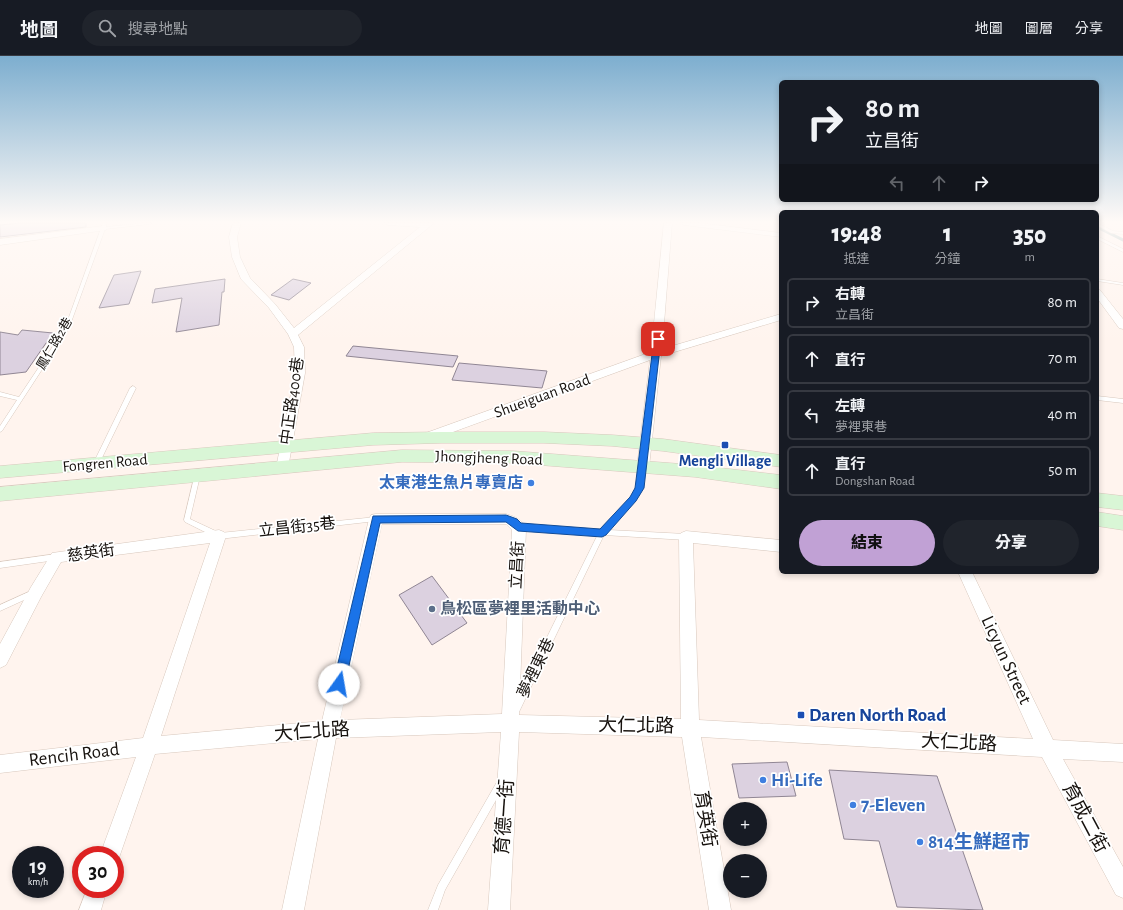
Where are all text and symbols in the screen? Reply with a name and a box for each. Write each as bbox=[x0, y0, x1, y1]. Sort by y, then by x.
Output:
search box bbox=[82, 10, 362, 46]
icon: search bbox=[96, 17, 118, 39]
text: 地圖 bbox=[20, 21, 58, 40]
text: 搜尋地點 bbox=[128, 22, 188, 37]
text: 地圖 bbox=[975, 22, 1003, 36]
text: 圖層 bbox=[1025, 22, 1053, 36]
text: 分享 bbox=[1075, 22, 1103, 36]
text: 80 m bbox=[865, 95, 920, 123]
icon: right bbox=[799, 96, 851, 148]
text: 立昌街 bbox=[865, 133, 919, 151]
icon: left bbox=[886, 172, 908, 194]
icon: ahead bbox=[928, 172, 950, 194]
icon: right bbox=[970, 172, 992, 194]
text: 19:48 bbox=[832, 222, 882, 246]
text: 1 bbox=[943, 222, 952, 246]
text: 350 bbox=[1013, 224, 1046, 248]
text: m bbox=[1025, 251, 1035, 264]
text: 抵達 bbox=[844, 253, 870, 266]
text: 分鐘 bbox=[934, 253, 960, 266]
text: 右轉 bbox=[835, 287, 865, 302]
icon: right bbox=[801, 292, 823, 314]
text: 80 m bbox=[1047, 295, 1077, 310]
text: 立昌街 bbox=[835, 309, 874, 322]
street label: 鳳仁路2巷 bbox=[33, 315, 75, 372]
pin bbox=[641, 322, 675, 356]
icon: arrive bbox=[647, 328, 669, 350]
icon: ahead bbox=[801, 348, 823, 370]
text: 70 m bbox=[1048, 351, 1077, 366]
text: 直行 bbox=[835, 353, 865, 368]
street label: 中正路400巷 bbox=[277, 356, 306, 446]
street label: Shueiguan Road bbox=[492, 371, 592, 421]
text: 左轉 bbox=[835, 399, 865, 414]
icon: left bbox=[801, 404, 823, 426]
text: 40 m bbox=[1047, 407, 1077, 422]
text: 夢裡東巷 bbox=[835, 421, 887, 434]
marker: Mengli Village bbox=[720, 440, 730, 450]
street label: Jhongjheng Road bbox=[435, 448, 543, 469]
street label: Fongren Road bbox=[62, 451, 148, 475]
place label: Mengli Village bbox=[679, 453, 772, 469]
text: 直行 bbox=[835, 457, 865, 472]
icon: ahead bbox=[801, 460, 823, 482]
text: 50 m bbox=[1048, 463, 1077, 478]
place label: 太東港生魚片專賣店 bbox=[379, 473, 523, 491]
text: Dongshan Road bbox=[835, 475, 915, 488]
marker: 太東港生魚片專賣店 bbox=[526, 478, 536, 488]
street label: 立昌街35巷 bbox=[258, 514, 336, 539]
button: 結束 bbox=[799, 520, 935, 566]
button: 分享 bbox=[943, 520, 1079, 566]
street label: 慈英街 bbox=[66, 541, 116, 564]
street label: 立昌街 bbox=[507, 541, 526, 589]
place label: 鳥松區夢裡里活動中心 bbox=[440, 599, 600, 617]
marker: 鳥松區夢裡里活動中心 bbox=[427, 604, 437, 614]
street label: Licyun Street bbox=[977, 613, 1035, 707]
street label: 夢裡東巷 bbox=[514, 635, 557, 700]
position arrow bbox=[318, 663, 360, 705]
place label: Daren North Road bbox=[809, 706, 946, 725]
marker: Daren North Road bbox=[796, 710, 806, 720]
street label: 大仁北路 bbox=[598, 715, 674, 736]
street label: 大仁北路 bbox=[273, 719, 351, 744]
street label: 大仁北路 bbox=[921, 731, 998, 754]
street label: Rencih Road bbox=[28, 740, 121, 770]
place label: Hi-Life bbox=[771, 771, 823, 790]
marker: Hi-Life bbox=[758, 775, 768, 785]
street label: 育德一街 bbox=[491, 778, 517, 856]
street label: 育成二街 bbox=[1059, 779, 1113, 856]
street label: 育英街 bbox=[691, 789, 721, 849]
place label: 7-Eleven bbox=[861, 796, 925, 815]
marker: 7-Eleven bbox=[848, 800, 858, 810]
map controls bbox=[723, 802, 767, 898]
button: + bbox=[723, 802, 767, 846]
place label: 814生鮮超市 bbox=[928, 831, 1030, 852]
marker: 814生鮮超市 bbox=[915, 837, 925, 847]
speed limit sign: 30 bbox=[72, 846, 124, 898]
button: − bbox=[723, 854, 767, 898]
text: 19 bbox=[30, 857, 46, 877]
text: km/h bbox=[28, 877, 48, 887]

